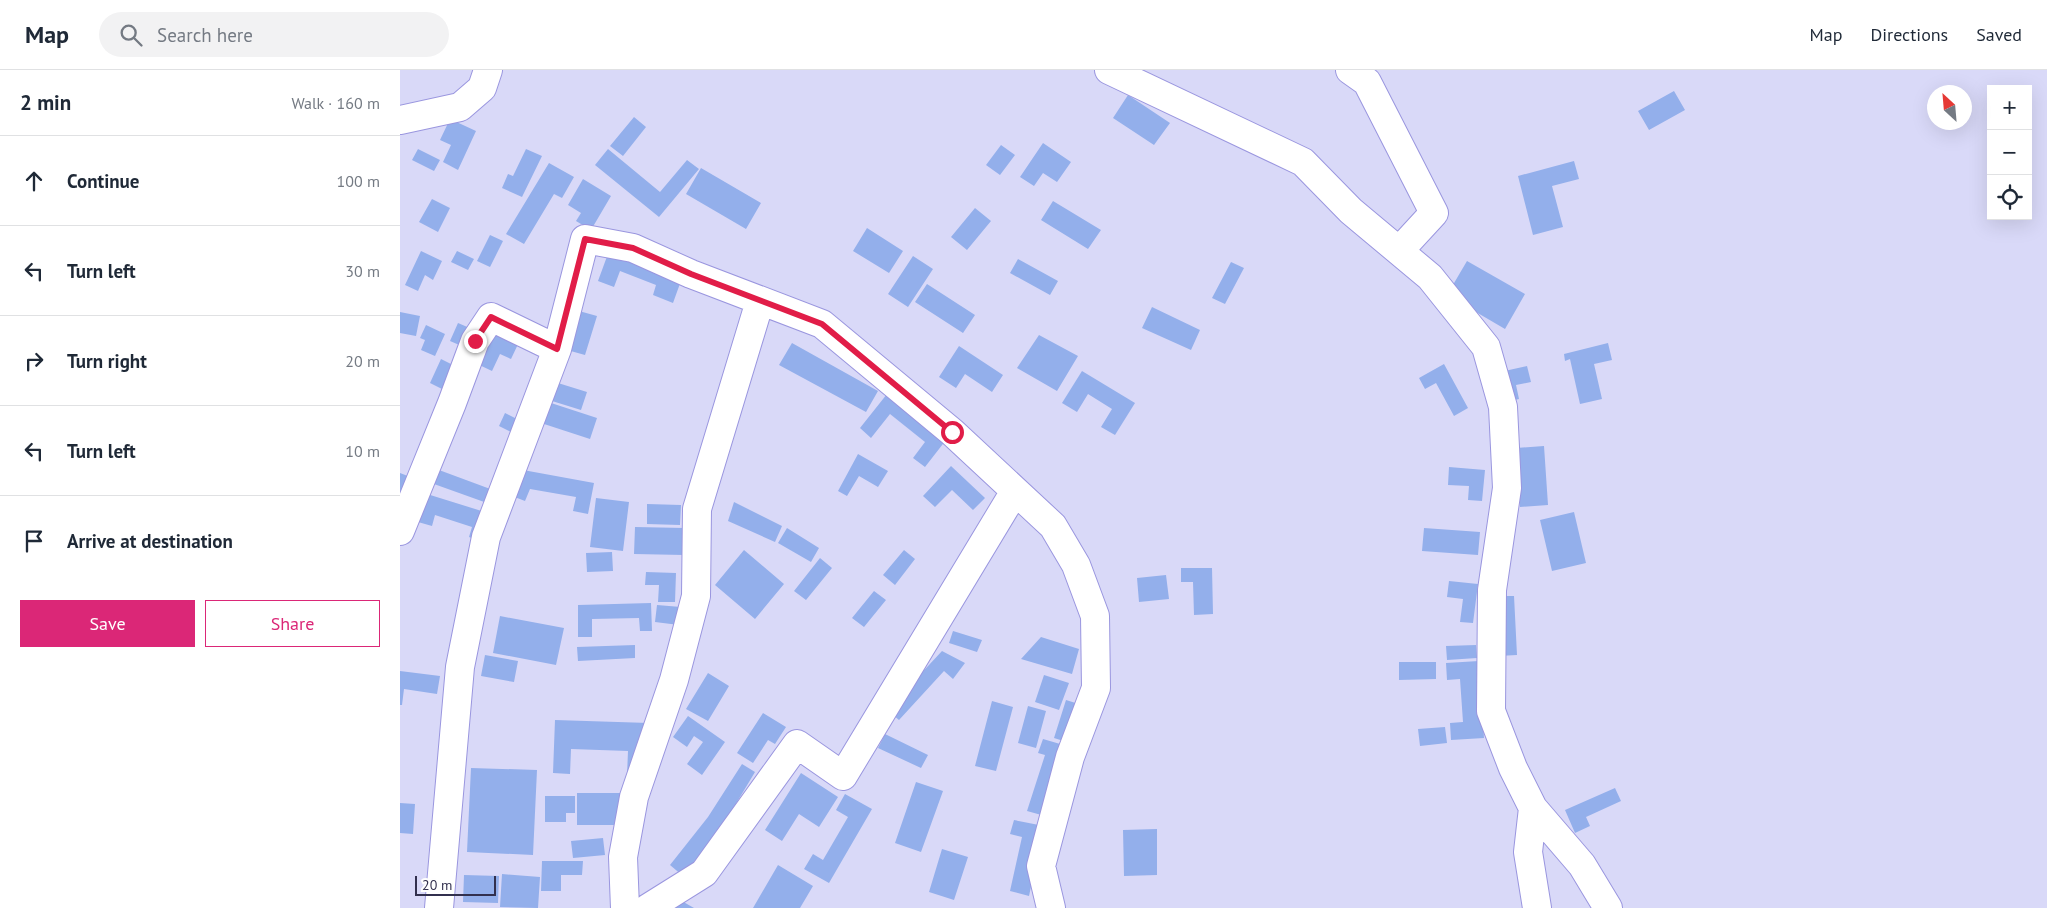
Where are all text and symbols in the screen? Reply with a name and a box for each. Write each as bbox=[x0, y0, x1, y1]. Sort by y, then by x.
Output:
search box bbox=[99, 12, 449, 57]
text: Map bbox=[25, 19, 69, 50]
icon: search bbox=[117, 21, 145, 49]
text: Search here bbox=[157, 23, 253, 47]
text: Map bbox=[1810, 23, 1842, 46]
text: Directions bbox=[1870, 23, 1948, 46]
text: Saved bbox=[1976, 23, 2022, 46]
north arrow bbox=[1927, 85, 1972, 130]
map controls bbox=[1987, 85, 2032, 220]
button: + bbox=[1987, 85, 2032, 130]
text: 2 min bbox=[20, 89, 71, 116]
text: Walk · 160 m bbox=[291, 93, 380, 113]
button: − bbox=[1987, 130, 2032, 175]
icon: ahead bbox=[20, 167, 48, 195]
text: Continue bbox=[67, 169, 139, 193]
text: 100 m bbox=[337, 171, 380, 191]
button: locate bbox=[1987, 175, 2032, 220]
icon: left bbox=[20, 257, 48, 285]
text: Turn left bbox=[67, 259, 136, 283]
text: 30 m bbox=[345, 261, 380, 281]
route end bbox=[464, 330, 487, 353]
icon: right bbox=[20, 347, 48, 375]
text: Turn right bbox=[67, 349, 147, 373]
text: 20 m bbox=[345, 351, 380, 371]
route start bbox=[941, 421, 964, 444]
icon: left bbox=[20, 437, 48, 465]
text: Turn left bbox=[67, 439, 136, 463]
text: 10 m bbox=[345, 441, 380, 461]
icon: arrive bbox=[20, 527, 48, 555]
text: Arrive at destination bbox=[67, 529, 233, 553]
button: Save bbox=[20, 600, 195, 647]
button: Share bbox=[205, 600, 380, 647]
scale bar bbox=[415, 873, 496, 896]
text: 20 m bbox=[422, 876, 452, 894]

